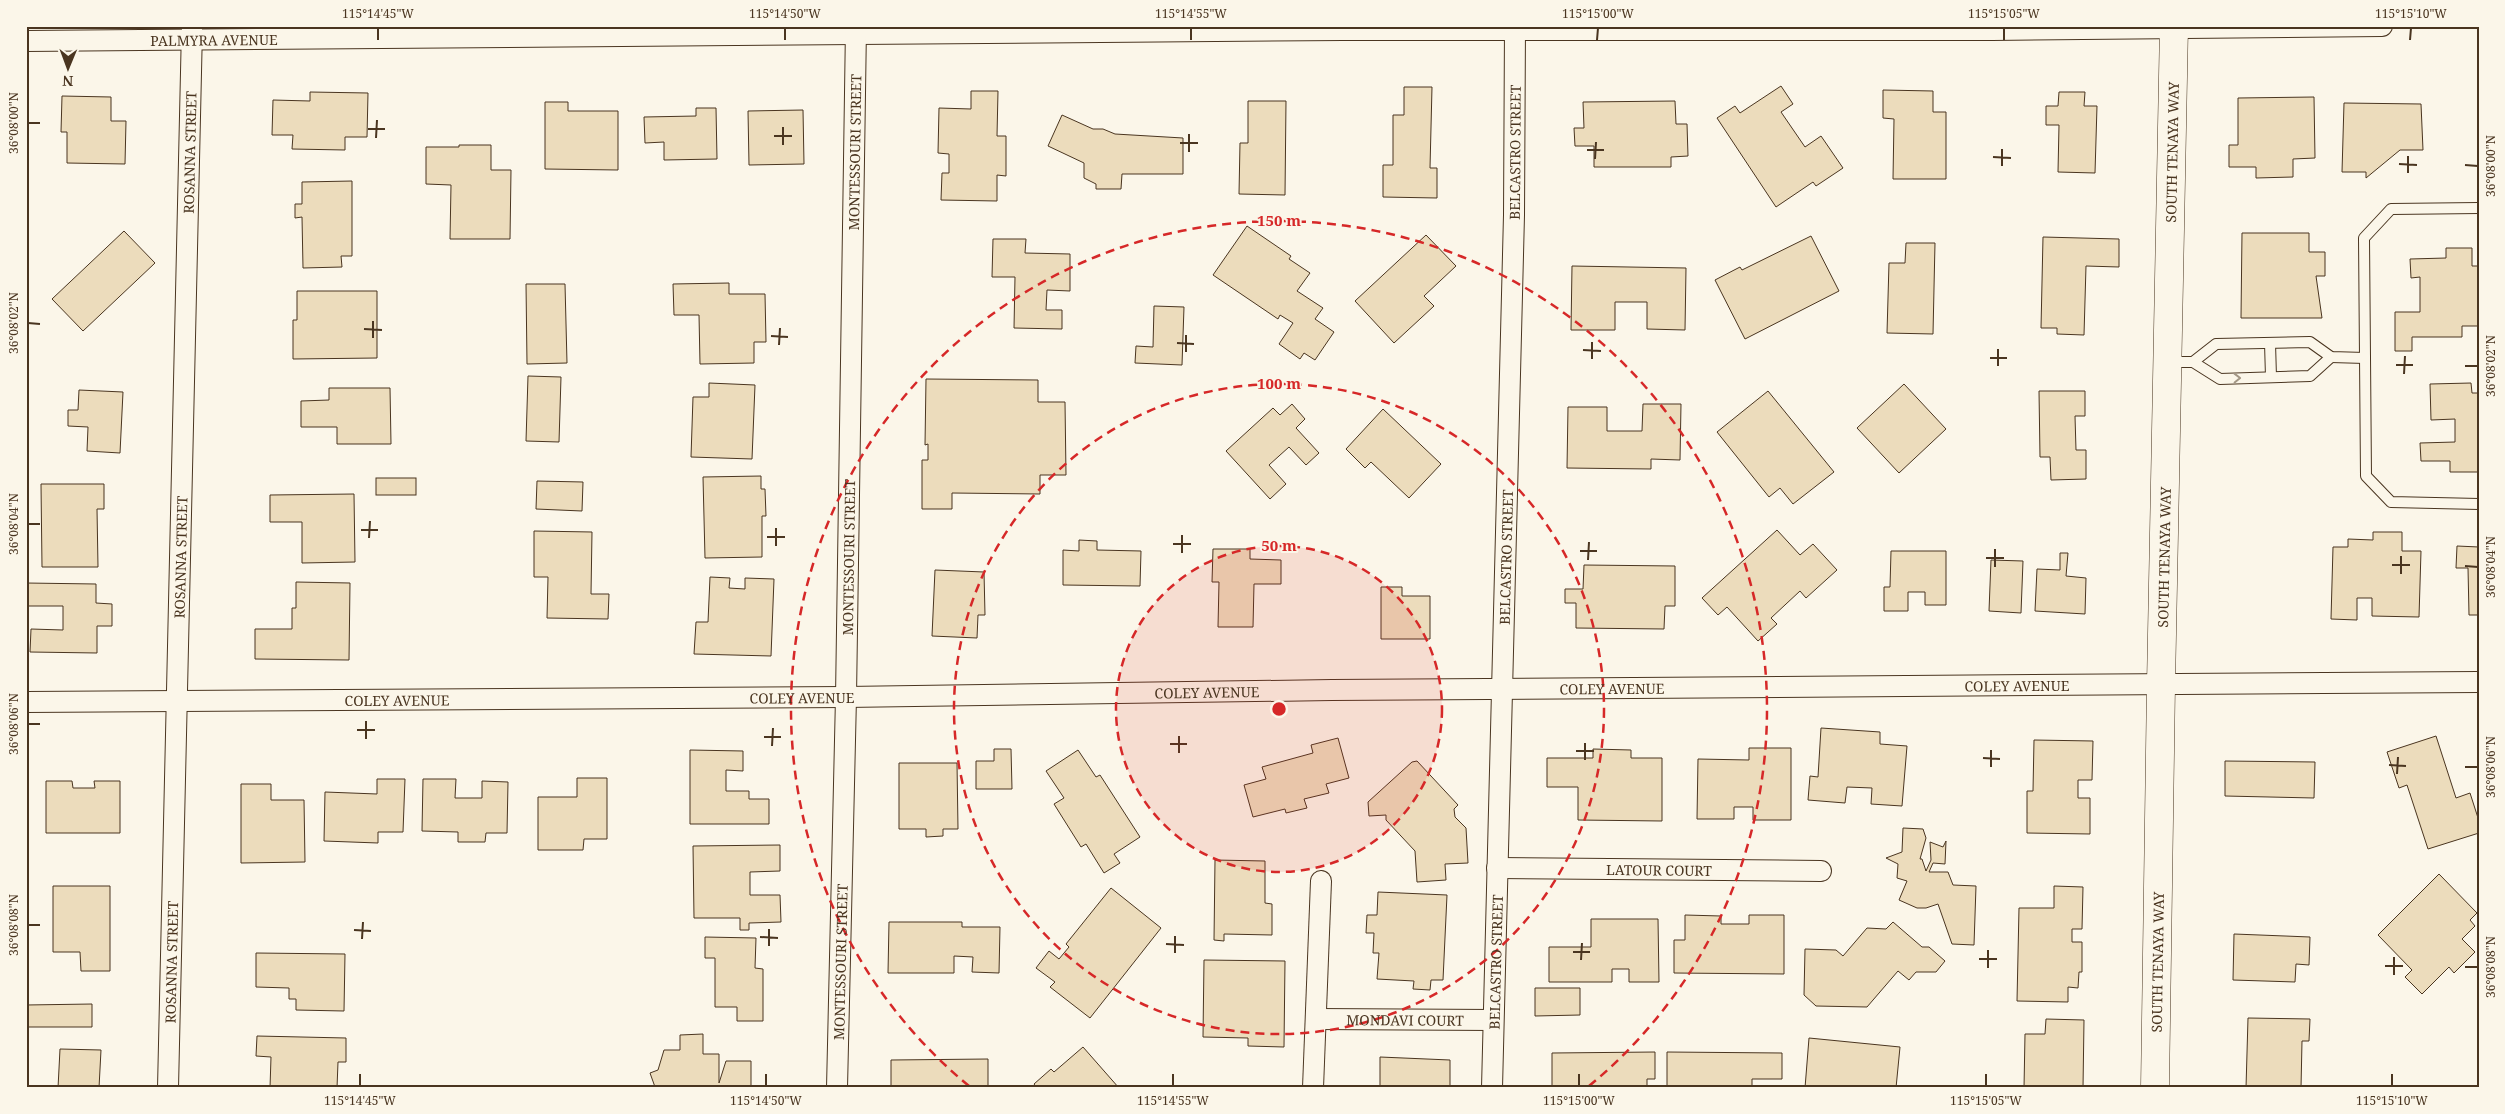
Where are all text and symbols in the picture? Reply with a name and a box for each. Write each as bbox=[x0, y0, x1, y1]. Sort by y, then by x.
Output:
text: 115°14'45"W bbox=[342, 5, 414, 22]
text: 115°14'50"W bbox=[749, 5, 821, 22]
text: 115°14'55"W bbox=[1155, 5, 1227, 22]
text: 115°15'00"W bbox=[1562, 5, 1634, 22]
text: 115°15'05"W bbox=[1968, 5, 2040, 22]
text: 115°15'10"W bbox=[2375, 5, 2447, 22]
street label: PALMYRA AVENUE bbox=[150, 29, 278, 49]
north arrow bbox=[42, 42, 92, 92]
text: N bbox=[62, 72, 73, 91]
street label: MONTESSOURI STREET bbox=[843, 73, 865, 230]
street label: SOUTH TENAYA WAY bbox=[2161, 81, 2182, 223]
street label: BELCASTRO STREET bbox=[1504, 84, 1524, 220]
street label: ROSANNA STREET bbox=[178, 90, 200, 214]
text: 36°08'00"N bbox=[5, 92, 22, 154]
text: 36°08'00"N bbox=[2482, 135, 2499, 197]
text: 150 m bbox=[1257, 210, 1301, 230]
text: 36°08'02"N bbox=[5, 292, 22, 354]
text: 36°08'02"N bbox=[2482, 335, 2499, 397]
text: 100 m bbox=[1257, 373, 1301, 393]
one-way arrow bbox=[2234, 373, 2241, 383]
street label: MONTESSOURI STREET bbox=[837, 478, 859, 635]
street label: SOUTH TENAYA WAY bbox=[2153, 486, 2174, 628]
street label: BELCASTRO STREET bbox=[1494, 489, 1517, 625]
text: 36°08'04"N bbox=[5, 493, 22, 555]
street label: ROSANNA STREET bbox=[169, 495, 191, 619]
text: 50 m bbox=[1261, 535, 1297, 555]
text: 36°08'04"N bbox=[2482, 536, 2499, 598]
street label: COLEY AVENUE bbox=[1964, 675, 2070, 695]
street label: COLEY AVENUE bbox=[1559, 678, 1665, 698]
street label: COLEY AVENUE bbox=[1154, 682, 1260, 702]
street label: COLEY AVENUE bbox=[749, 687, 855, 707]
street label: COLEY AVENUE bbox=[344, 690, 450, 710]
text: 36°08'06"N bbox=[5, 693, 22, 755]
centre of rings bbox=[1270, 700, 1288, 718]
text: 36°08'06"N bbox=[2482, 736, 2499, 798]
street label: LATOUR COURT bbox=[1606, 860, 1712, 879]
street label: MONTESSOURI STREET bbox=[829, 883, 851, 1040]
street label: SOUTH TENAYA WAY bbox=[2146, 891, 2167, 1033]
text: 36°08'08"N bbox=[5, 894, 22, 956]
street label: BELCASTRO STREET bbox=[1484, 894, 1506, 1030]
street label: ROSANNA STREET bbox=[160, 900, 182, 1024]
text: 36°08'08"N bbox=[2482, 936, 2499, 998]
street label: MONDAVI COURT bbox=[1346, 1010, 1464, 1029]
text: 115°14'45"W bbox=[324, 1092, 396, 1109]
text: 115°14'50"W bbox=[730, 1092, 802, 1109]
text: 115°14'55"W bbox=[1137, 1092, 1209, 1109]
text: 115°15'00"W bbox=[1543, 1092, 1615, 1109]
text: 115°15'05"W bbox=[1950, 1092, 2022, 1109]
text: 115°15'10"W bbox=[2356, 1092, 2428, 1109]

